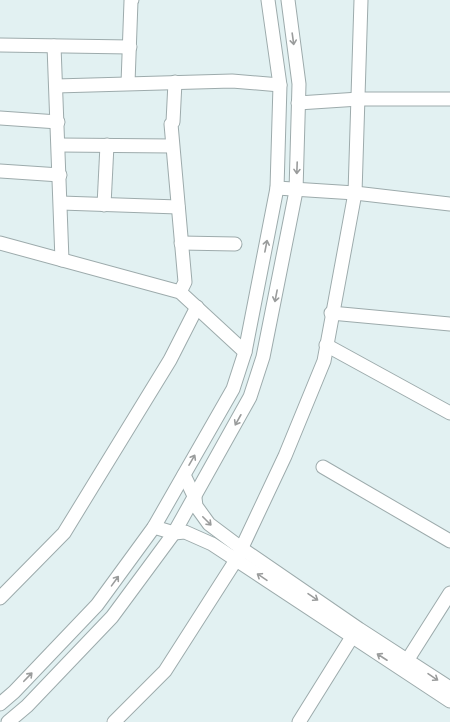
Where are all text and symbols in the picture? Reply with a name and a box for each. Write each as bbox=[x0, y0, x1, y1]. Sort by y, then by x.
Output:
one-way arrow bbox=[289, 32, 297, 45]
one-way arrow bbox=[293, 161, 300, 174]
one-way arrow bbox=[262, 240, 270, 253]
one-way arrow bbox=[271, 289, 279, 302]
one-way arrow bbox=[234, 414, 241, 426]
one-way arrow bbox=[189, 454, 197, 466]
one-way arrow bbox=[202, 517, 212, 526]
one-way arrow bbox=[257, 573, 268, 581]
one-way arrow bbox=[111, 575, 119, 586]
one-way arrow bbox=[307, 593, 318, 601]
one-way arrow bbox=[377, 653, 388, 661]
one-way arrow bbox=[24, 672, 33, 683]
one-way arrow bbox=[427, 673, 438, 681]

